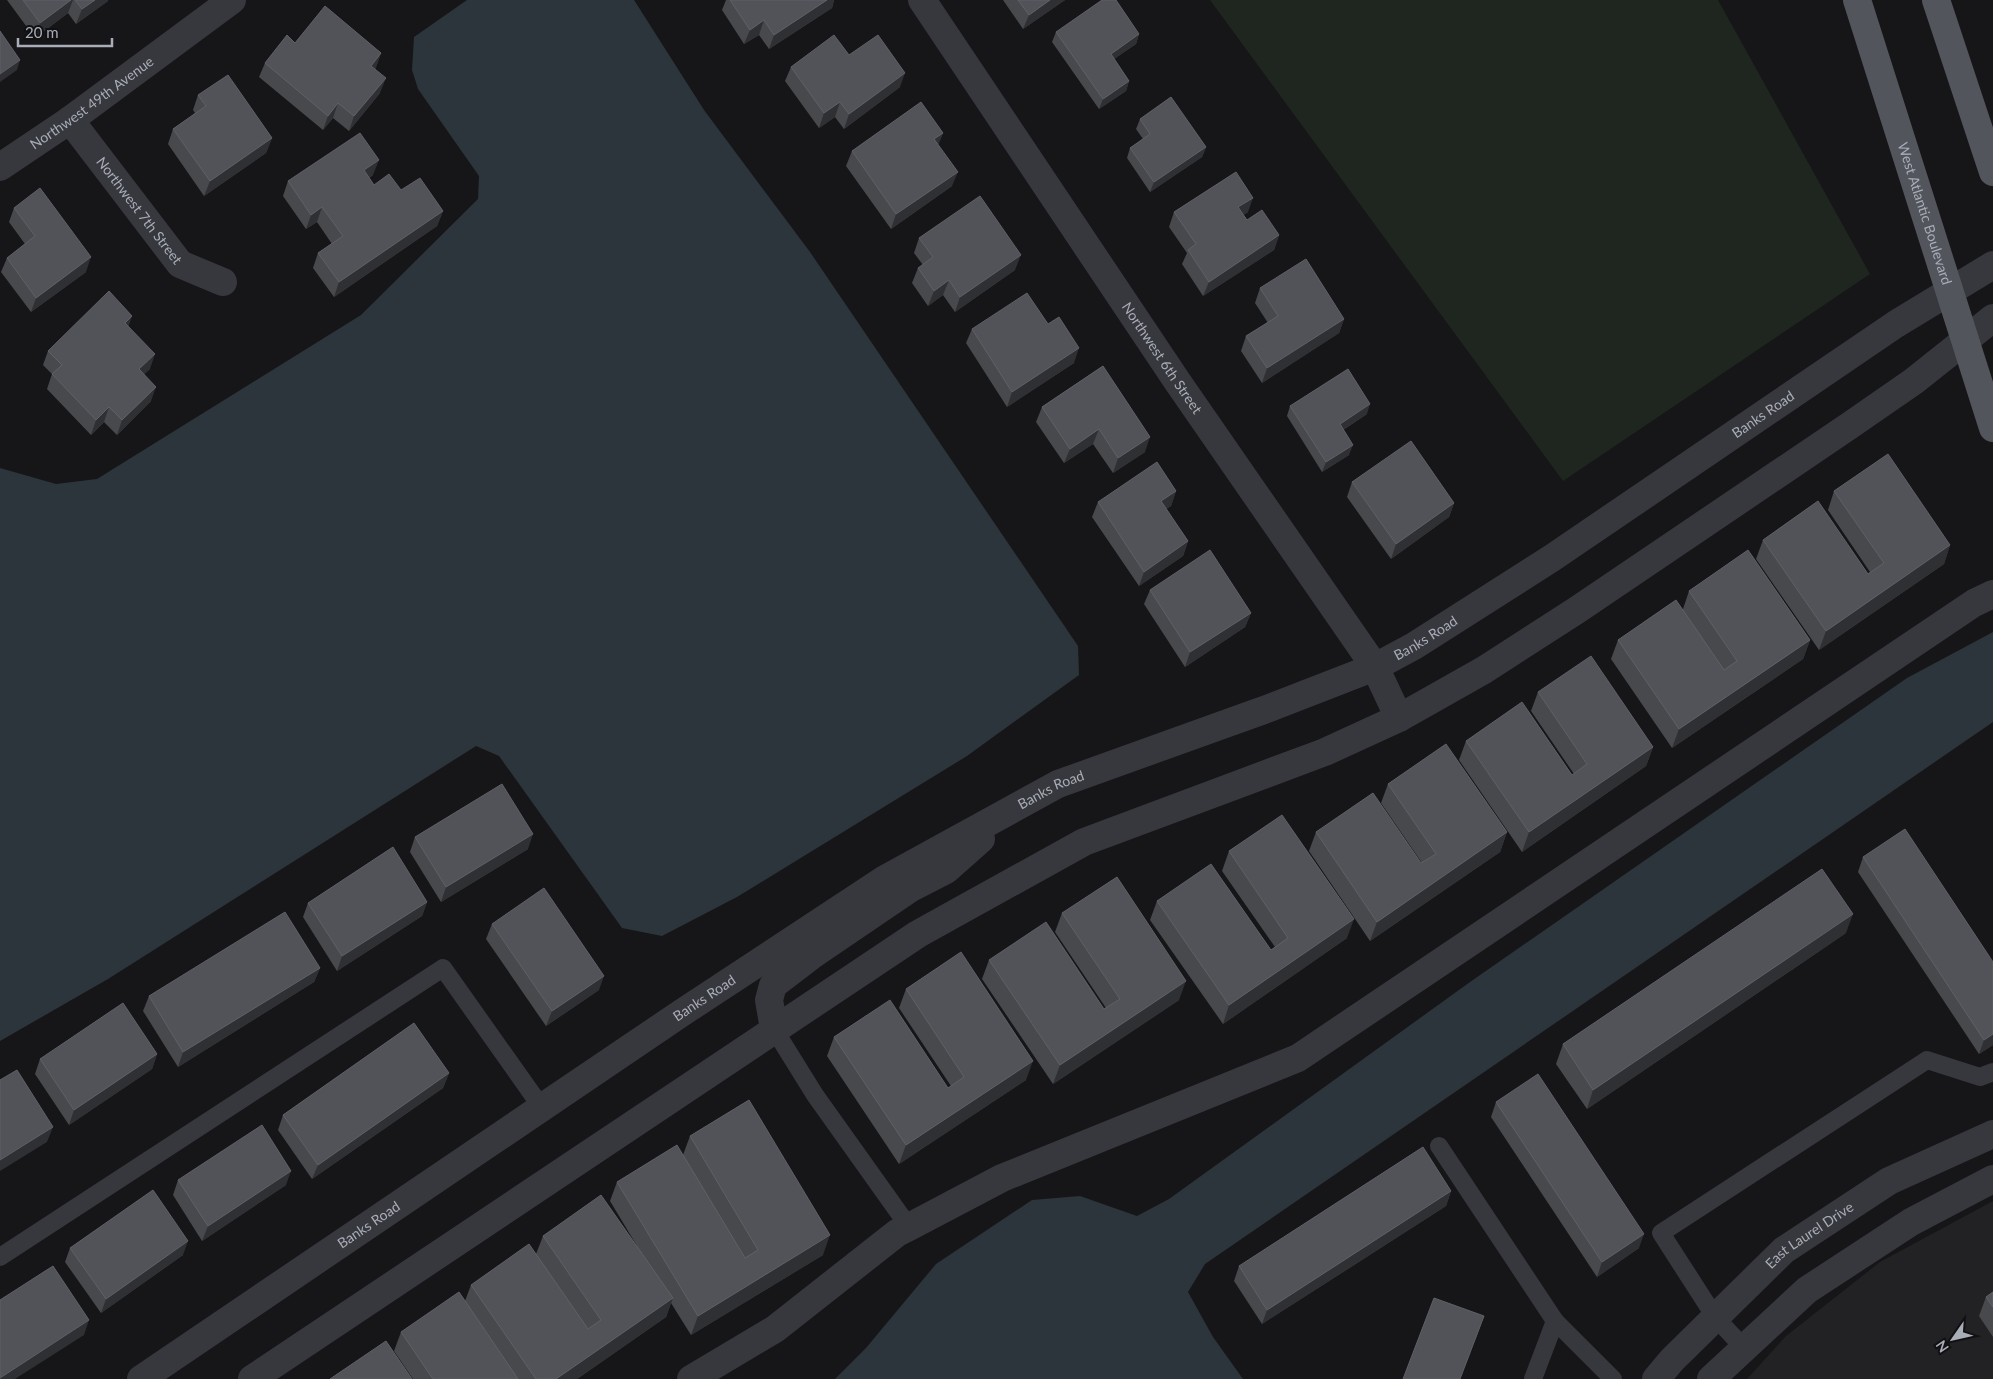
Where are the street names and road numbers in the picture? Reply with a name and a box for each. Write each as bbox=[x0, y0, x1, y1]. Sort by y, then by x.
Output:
street label: Northwest 49th Avenue bbox=[27, 52, 156, 152]
street label: West Atlantic Boulevard bbox=[1895, 140, 1956, 287]
street label: Northwest 7th Street bbox=[93, 153, 186, 267]
street label: Northwest 6th Street bbox=[1119, 299, 1206, 417]
street label: Banks Road bbox=[1728, 387, 1797, 441]
street label: Banks Road bbox=[1391, 612, 1460, 663]
street label: Banks Road bbox=[1015, 766, 1086, 812]
street label: Banks Road bbox=[669, 971, 739, 1024]
street label: Banks Road bbox=[334, 1197, 403, 1252]
street label: East Laurel Drive bbox=[1761, 1198, 1856, 1272]

